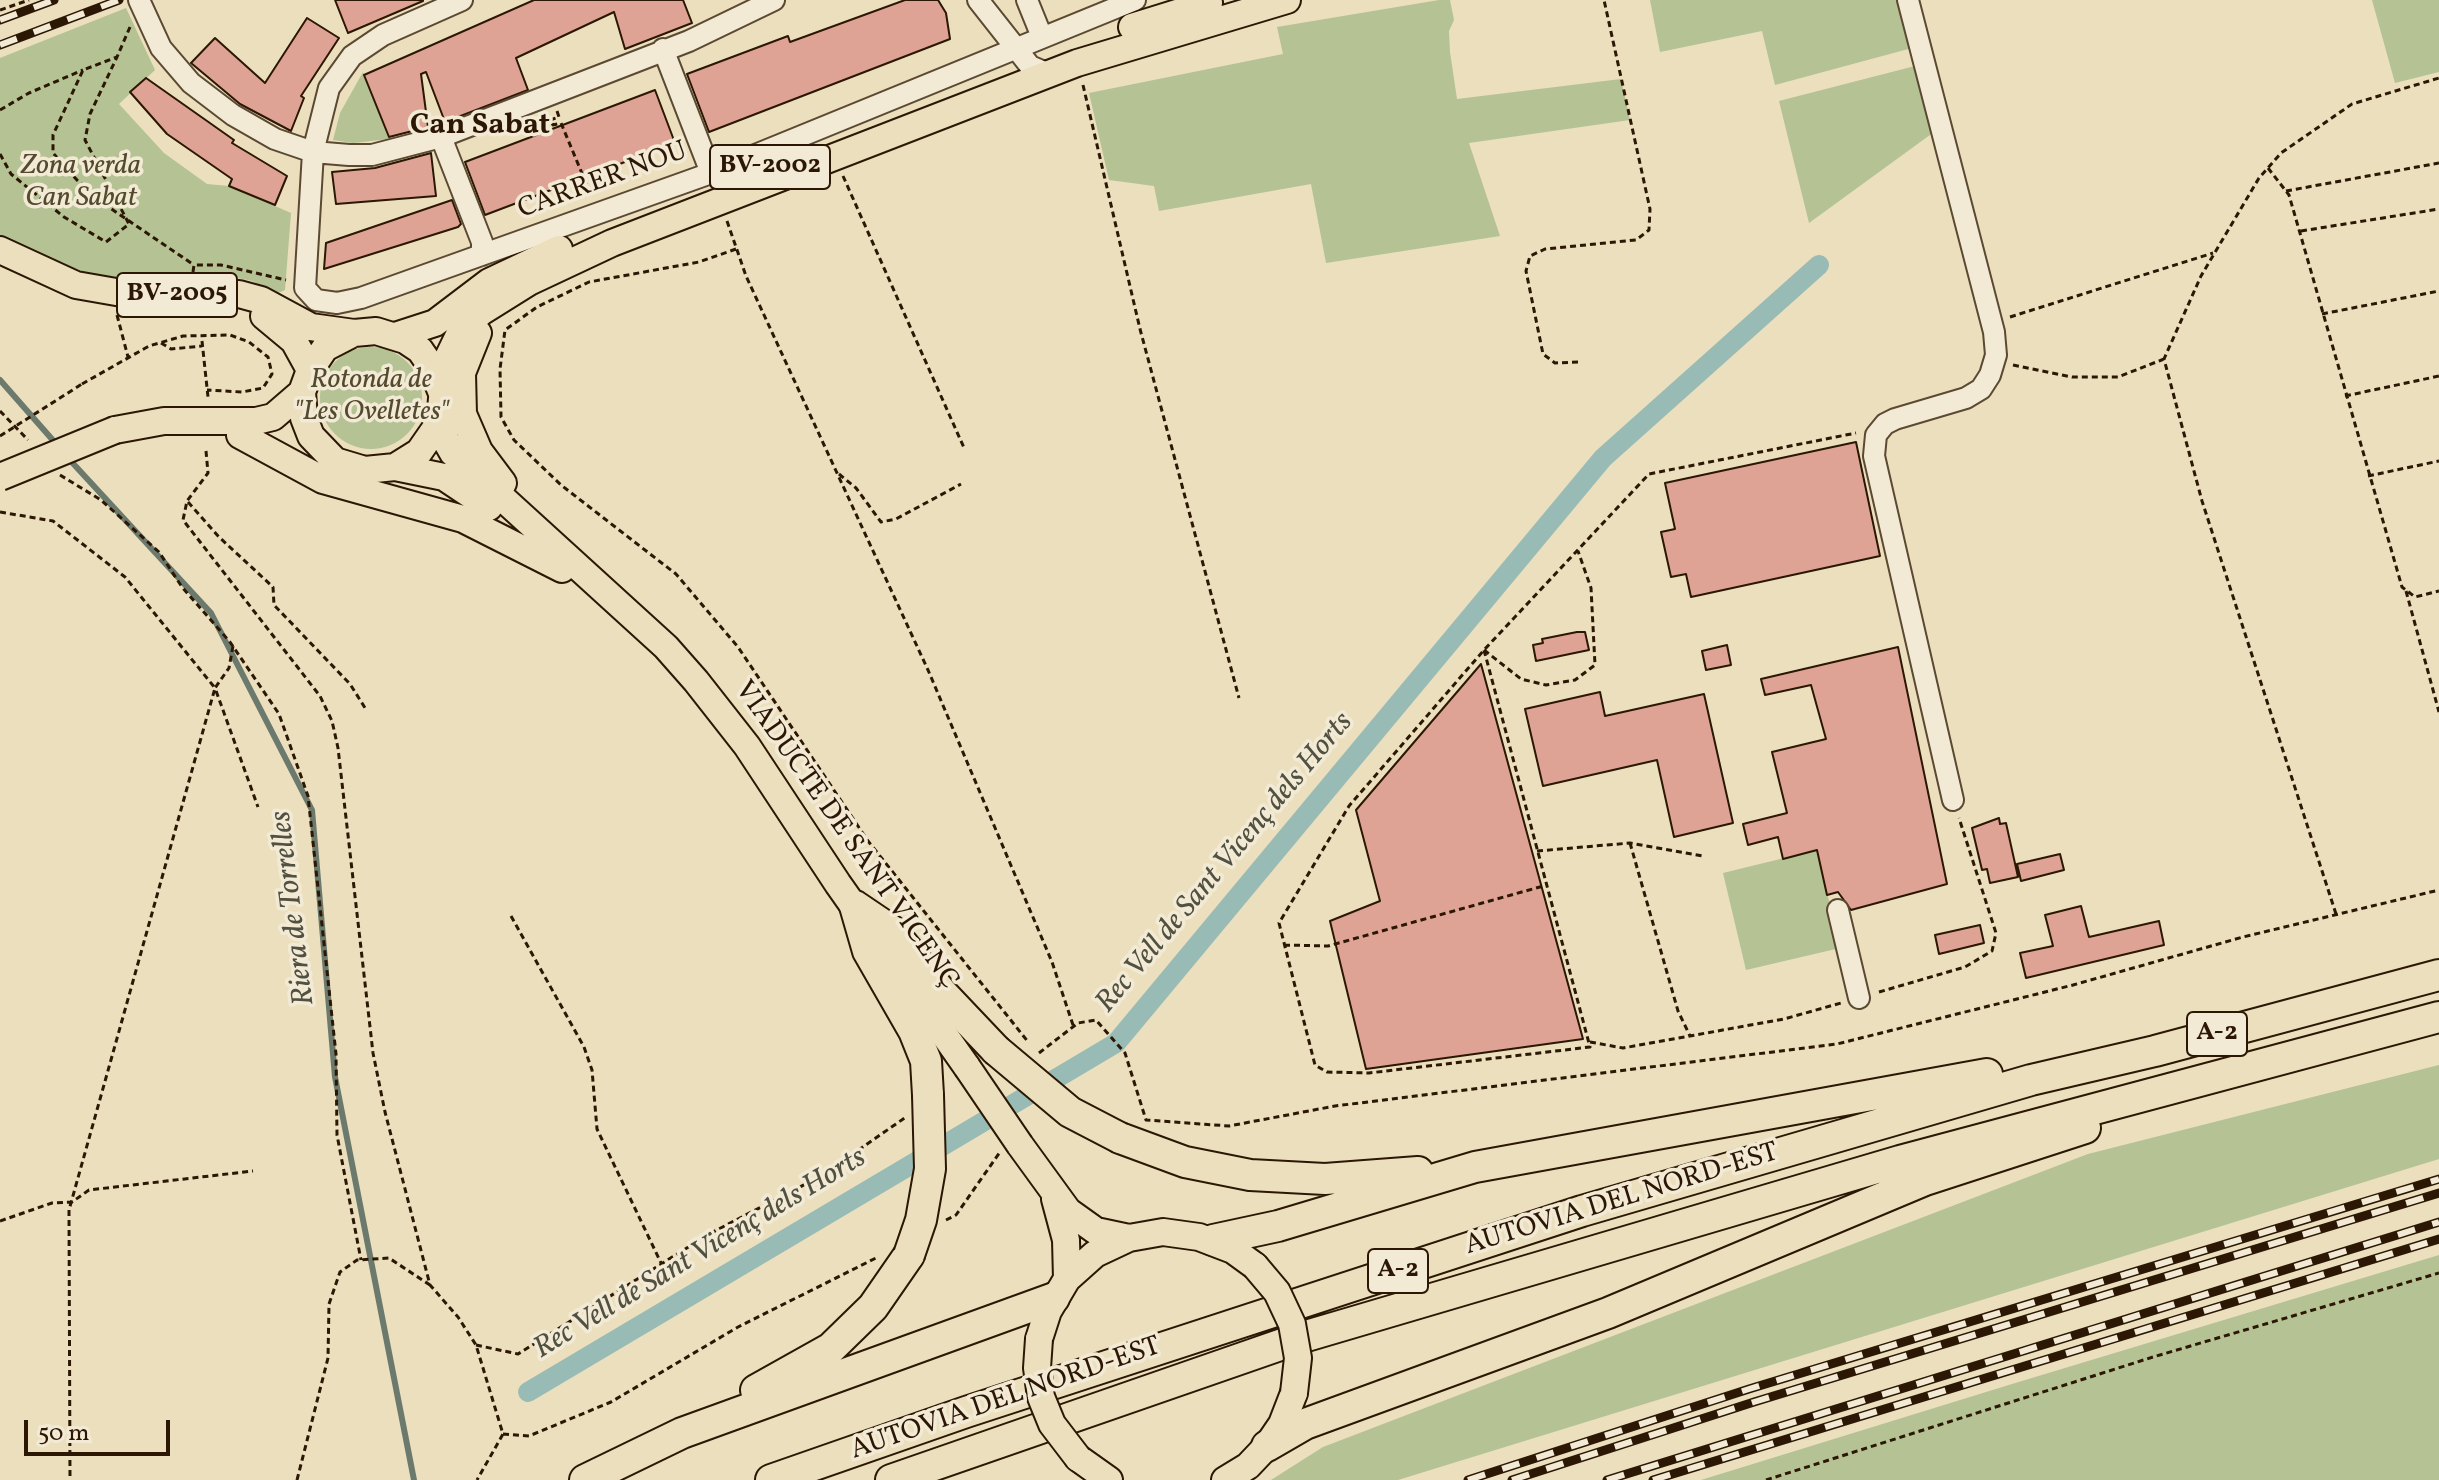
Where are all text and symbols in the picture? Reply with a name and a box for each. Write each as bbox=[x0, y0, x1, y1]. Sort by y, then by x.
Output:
district label: Can Sabat bbox=[410, 109, 550, 145]
street label: CARRER NOU bbox=[514, 136, 692, 228]
road number: BV-2002 bbox=[710, 145, 830, 189]
park label: Zona verda Can Sabat bbox=[21, 151, 141, 217]
road number: BV-2005 bbox=[117, 273, 237, 317]
park label: Rotonda de "Les Ovelletes" bbox=[293, 365, 449, 431]
street label: VIADUCTE DE SANT VICENÇ bbox=[726, 675, 964, 997]
water label: Rec Vell de Sant Vicenç dels Horts bbox=[1090, 706, 1362, 1022]
water label: Riera de Torrelles bbox=[265, 809, 325, 1007]
road number: A-2 bbox=[2187, 1012, 2247, 1056]
street label: AUTOVIA DEL NORD-EST bbox=[1461, 1137, 1783, 1265]
water label: Rec Vell de Sant Vicenç dels Horts bbox=[528, 1141, 874, 1369]
road number: A-2 bbox=[1368, 1249, 1428, 1293]
street label: AUTOVIA DEL NORD-EST bbox=[846, 1331, 1166, 1469]
scale bar bbox=[28, 1404, 174, 1454]
text: 50 m bbox=[38, 1417, 90, 1451]

